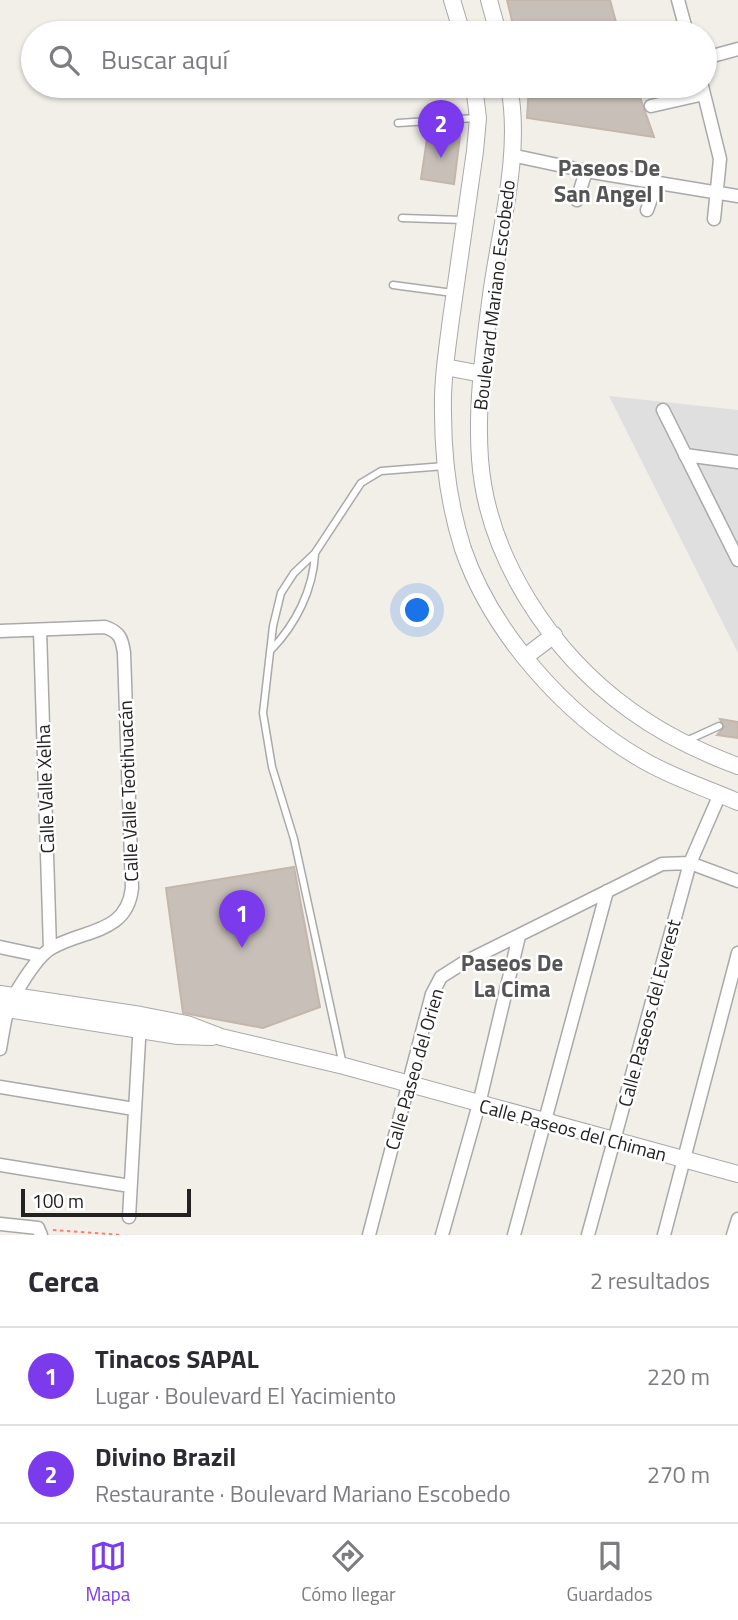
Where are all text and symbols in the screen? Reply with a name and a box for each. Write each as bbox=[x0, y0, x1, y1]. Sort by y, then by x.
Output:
search box bbox=[21, 21, 717, 98]
text: Buscar aquí bbox=[101, 40, 228, 79]
icon: search bbox=[45, 41, 83, 79]
pin: 2 bbox=[418, 100, 464, 158]
district label: Paseos De San Angel I bbox=[554, 150, 664, 211]
street label: Boulevard Mariano Escobedo bbox=[465, 178, 522, 412]
your location bbox=[400, 593, 434, 627]
street label: Calle Valle Teotihuacán bbox=[110, 700, 145, 882]
street label: Calle Valle Xelha bbox=[28, 724, 61, 854]
pin: 1 bbox=[219, 890, 265, 948]
street label: Calle Paseos del Everest bbox=[610, 916, 688, 1110]
district label: Paseos De La Cima bbox=[461, 945, 563, 1006]
street label: Calle Paseo del Orien bbox=[377, 985, 450, 1153]
street label: Calle Paseos del Chiman bbox=[476, 1091, 670, 1169]
scale bar bbox=[21, 1186, 191, 1218]
text: 100 m bbox=[32, 1186, 84, 1215]
text: Cerca bbox=[28, 1258, 99, 1304]
text: 2 resultados bbox=[590, 1263, 710, 1298]
text: Tinacos SAPAL bbox=[95, 1339, 259, 1378]
text: 1 bbox=[45, 1359, 57, 1394]
text: 220 m bbox=[647, 1359, 710, 1394]
text: Lugar · Boulevard El Yacimiento bbox=[95, 1378, 396, 1413]
text: Divino Brazil bbox=[95, 1437, 236, 1476]
text: 2 bbox=[45, 1457, 57, 1492]
text: 270 m bbox=[647, 1457, 710, 1492]
text: Restaurante · Boulevard Mariano Escobedo bbox=[95, 1476, 511, 1511]
tab: Mapa bbox=[85, 1537, 130, 1608]
tab: Cómo llegar bbox=[301, 1537, 396, 1608]
tab: Guardados bbox=[566, 1537, 653, 1608]

